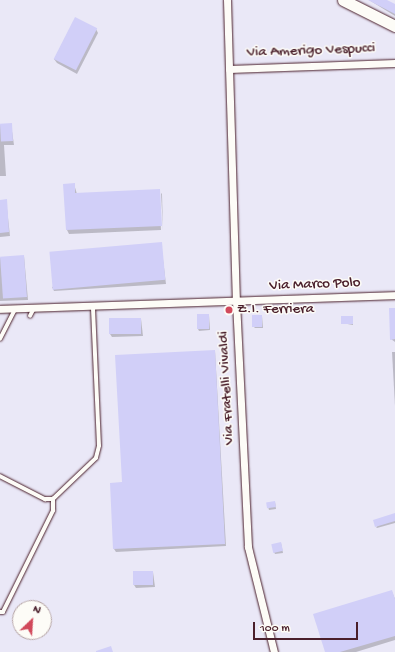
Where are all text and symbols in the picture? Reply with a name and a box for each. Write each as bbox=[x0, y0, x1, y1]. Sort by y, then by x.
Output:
street label: Via Amerigo Vespucci bbox=[246, 40, 376, 62]
street label: Via Marco Polo bbox=[269, 274, 361, 296]
place label: Z.I. Ferriera bbox=[237, 301, 314, 319]
marker: Z.I. Ferriera bbox=[224, 305, 234, 315]
street label: Via Fratelli Vivaldi bbox=[215, 331, 239, 445]
north arrow bbox=[12, 600, 52, 640]
text: N bbox=[31, 603, 42, 617]
scale bar bbox=[255, 614, 360, 640]
text: 100 m bbox=[260, 622, 290, 636]

